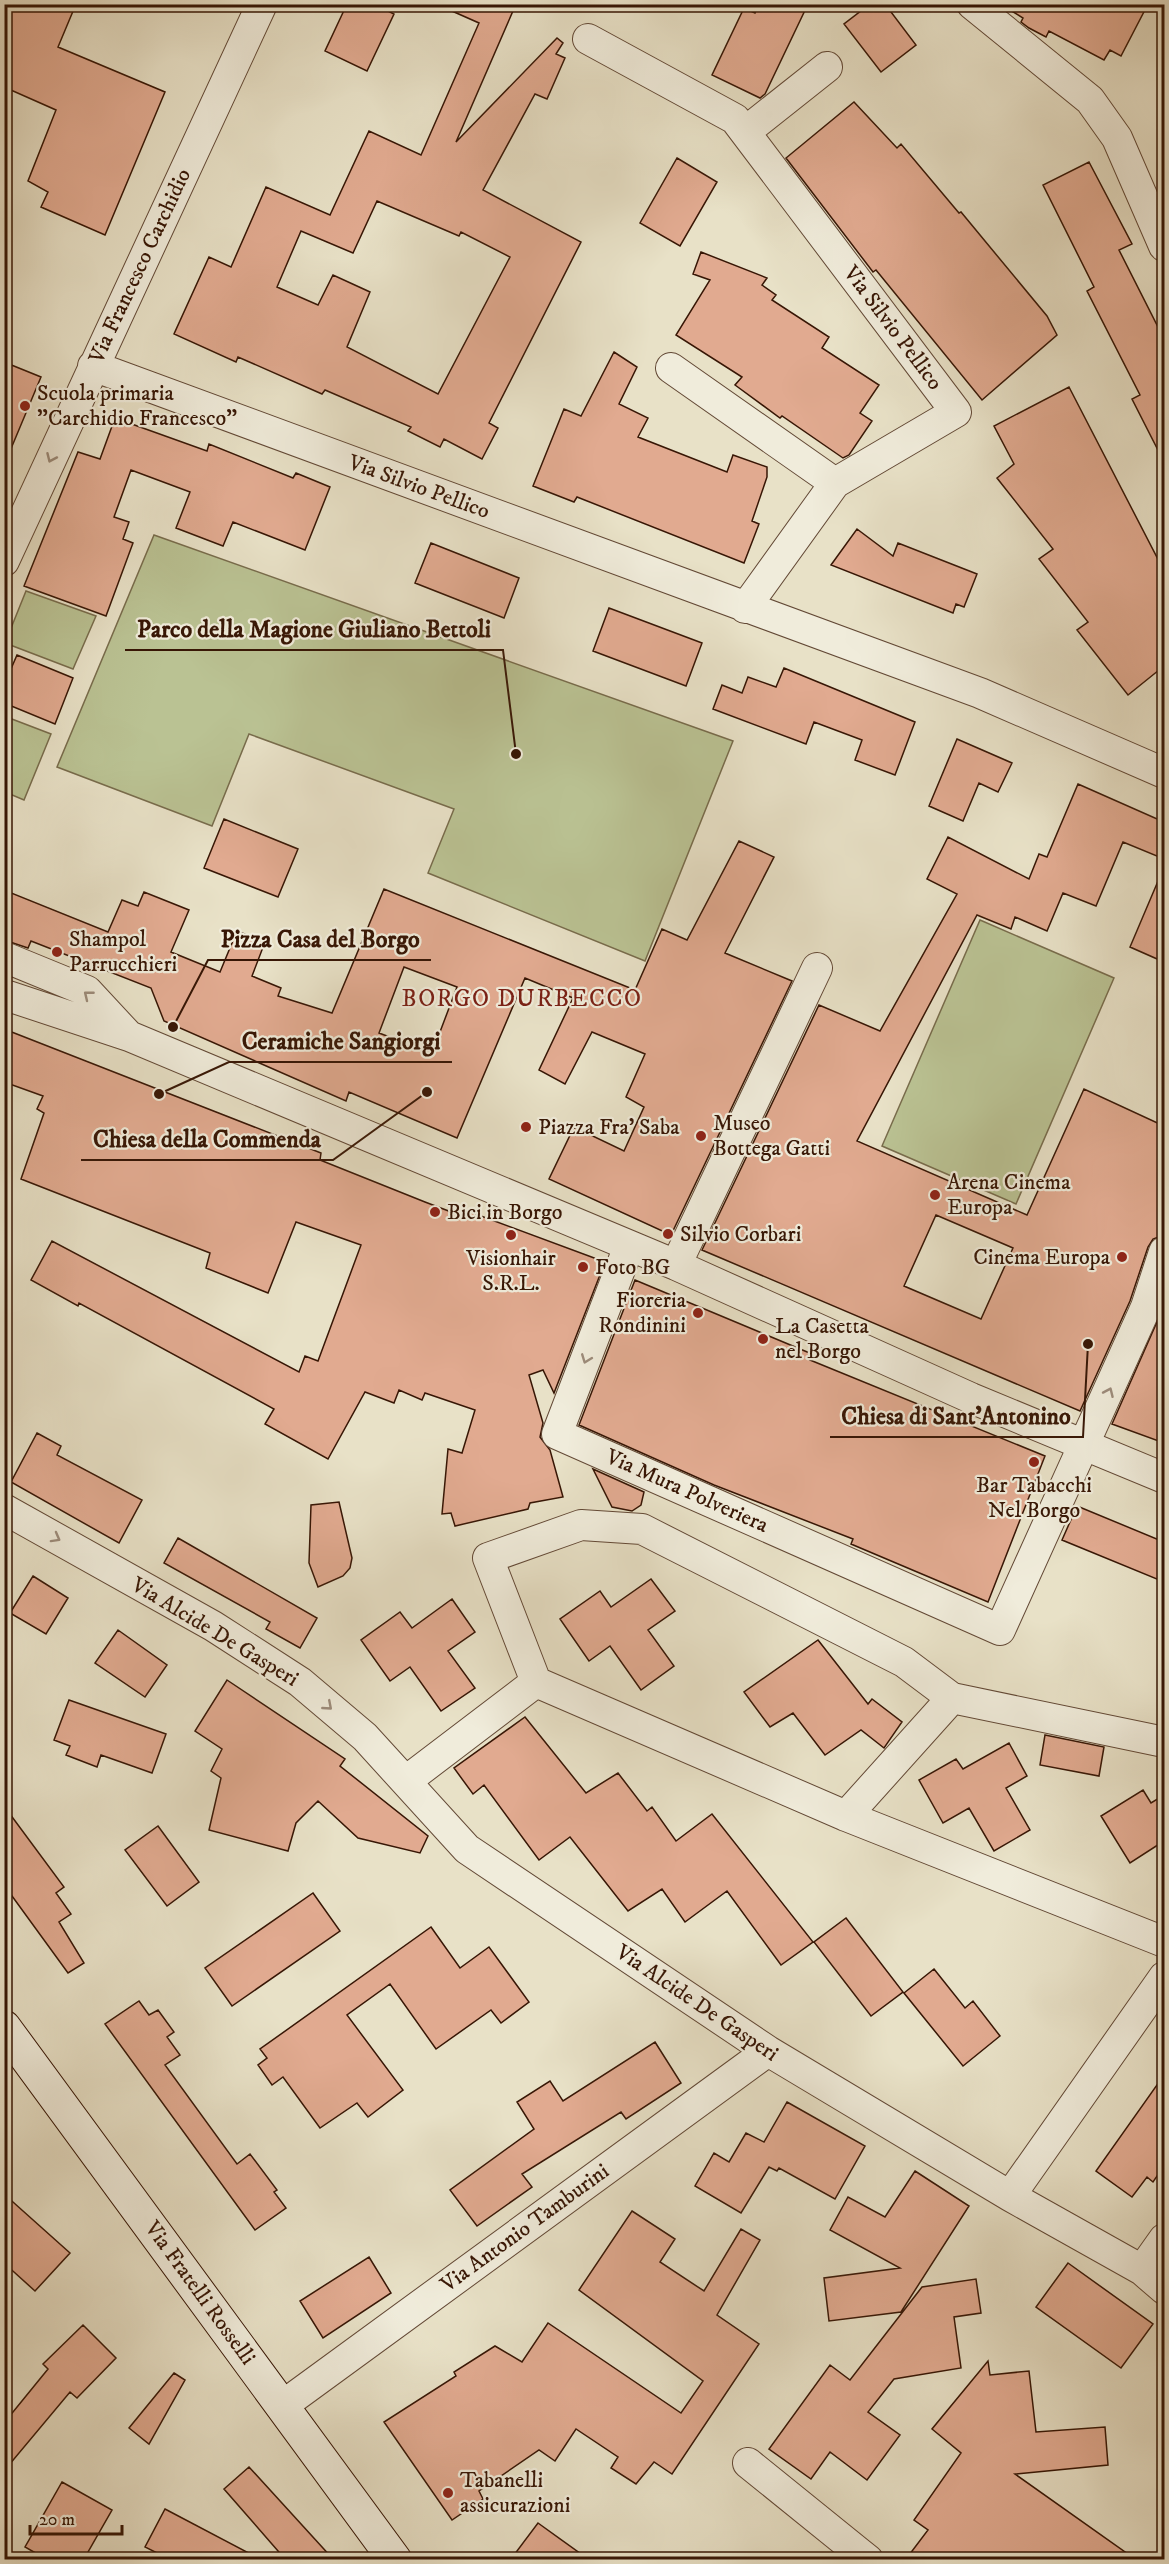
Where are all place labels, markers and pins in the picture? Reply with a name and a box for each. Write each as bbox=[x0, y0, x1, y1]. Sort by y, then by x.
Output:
place label: Scuola primaria "Carchidio Francesco" bbox=[37, 380, 237, 432]
marker: Scuola primaria "Carchidio Francesco" bbox=[18, 399, 32, 413]
callout: Parco della Magione Giuliano Bettoli bbox=[125, 608, 503, 650]
callout: Pizza Casa del Borgo bbox=[208, 918, 431, 960]
place label: Shampol Parrucchieri bbox=[69, 926, 177, 978]
marker: Shampol Parrucchieri bbox=[50, 945, 64, 959]
callout: Ceramiche Sangiorgi bbox=[229, 1020, 452, 1062]
place label: Museo Bottega Gatti bbox=[713, 1110, 830, 1162]
place label: Piazza Fra' Saba bbox=[538, 1114, 680, 1141]
callout: Chiesa della Commenda bbox=[81, 1118, 333, 1160]
marker: Piazza Fra' Saba bbox=[519, 1120, 533, 1134]
marker: Museo Bottega Gatti bbox=[694, 1129, 708, 1143]
place label: Arena Cinema Europa bbox=[947, 1169, 1071, 1221]
marker: Arena Cinema Europa bbox=[928, 1188, 942, 1202]
place label: Bici in Borgo bbox=[447, 1199, 562, 1226]
marker: Bici in Borgo bbox=[428, 1205, 442, 1219]
place label: Silvio Corbari bbox=[680, 1221, 801, 1248]
marker: Silvio Corbari bbox=[661, 1227, 675, 1241]
marker: Visionhair S.R.L. bbox=[504, 1228, 518, 1242]
place label: Cinema Europa bbox=[973, 1244, 1111, 1271]
place label: Visionhair S.R.L. bbox=[465, 1245, 557, 1297]
marker: Cinema Europa bbox=[1115, 1250, 1129, 1264]
place label: Foto BG bbox=[595, 1254, 670, 1281]
marker: Foto BG bbox=[576, 1260, 590, 1274]
place label: Fioreria Rondinini bbox=[598, 1287, 687, 1339]
marker: Fioreria Rondinini bbox=[691, 1306, 705, 1320]
place label: La Casetta nel Borgo bbox=[775, 1313, 869, 1365]
marker: La Casetta nel Borgo bbox=[756, 1332, 770, 1346]
callout: Chiesa di Sant'Antonino bbox=[830, 1395, 1083, 1437]
marker: Bar Tabacchi Nel Borgo bbox=[1027, 1455, 1041, 1469]
place label: Bar Tabacchi Nel Borgo bbox=[976, 1472, 1092, 1524]
place label: Tabanelli assicurazioni bbox=[460, 2467, 570, 2519]
marker: Tabanelli assicurazioni bbox=[441, 2486, 455, 2500]

